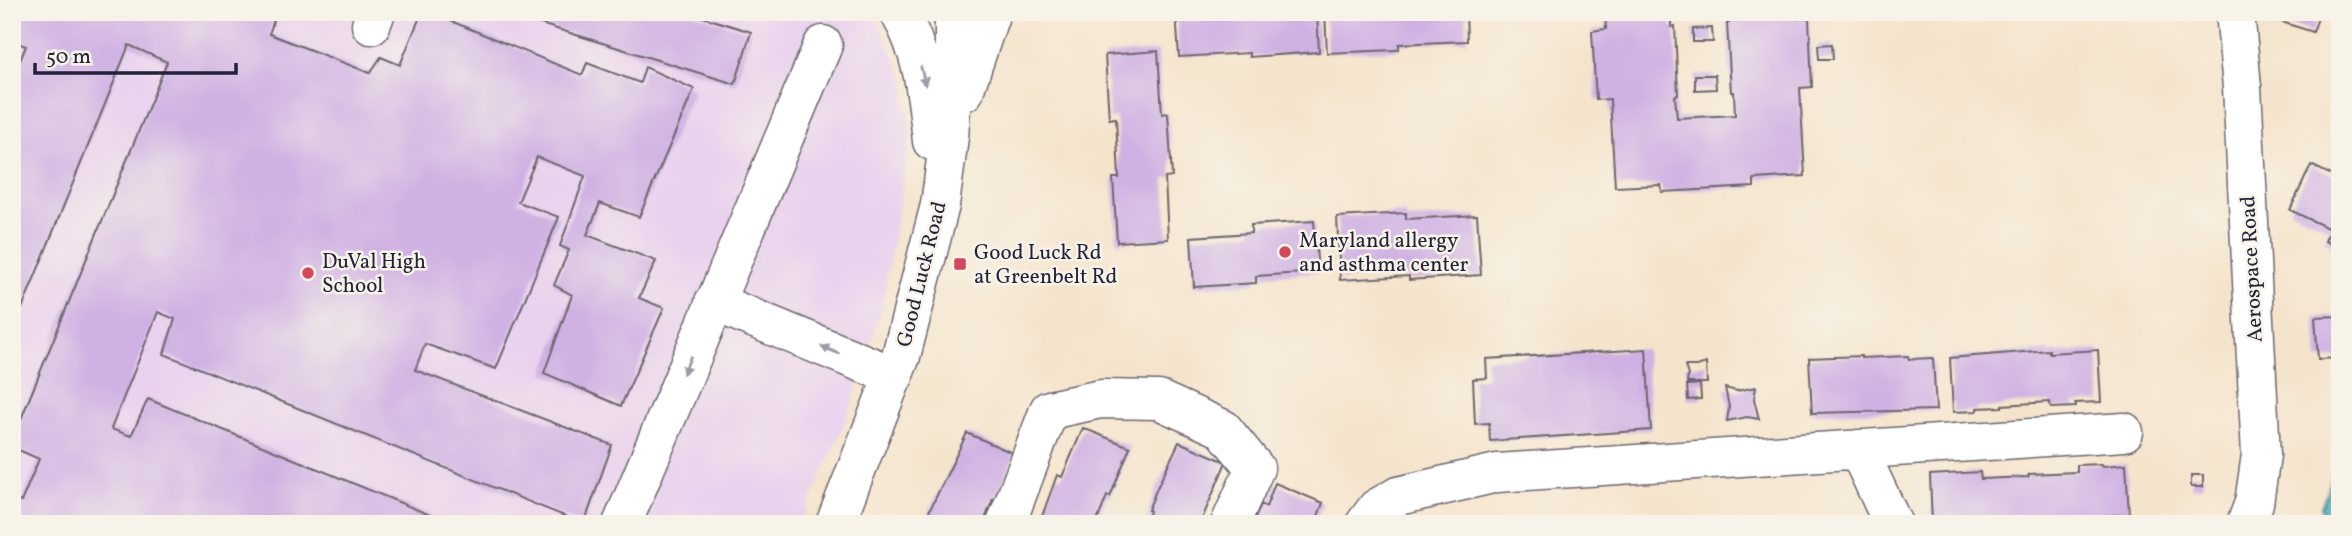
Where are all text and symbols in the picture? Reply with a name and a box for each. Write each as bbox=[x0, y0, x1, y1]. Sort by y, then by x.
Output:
scale bar bbox=[35, 32, 236, 76]
text: 50 m bbox=[46, 43, 91, 72]
one-way arrow bbox=[918, 65, 929, 87]
street label: Aerospace Road bbox=[2234, 195, 2271, 343]
street label: Good Luck Road bbox=[890, 198, 955, 350]
place label: Maryland allergy and asthma center bbox=[1299, 227, 1469, 280]
place label: Good Luck Rd at Greenbelt Rd bbox=[974, 239, 1117, 292]
marker: Maryland allergy and asthma center bbox=[1277, 244, 1293, 260]
place label: DuVal High School bbox=[322, 248, 426, 301]
marker: Good Luck Rd at Greenbelt Rd bbox=[952, 256, 968, 272]
marker: DuVal High School bbox=[300, 265, 316, 281]
one-way arrow bbox=[820, 345, 841, 356]
one-way arrow bbox=[681, 355, 693, 375]

